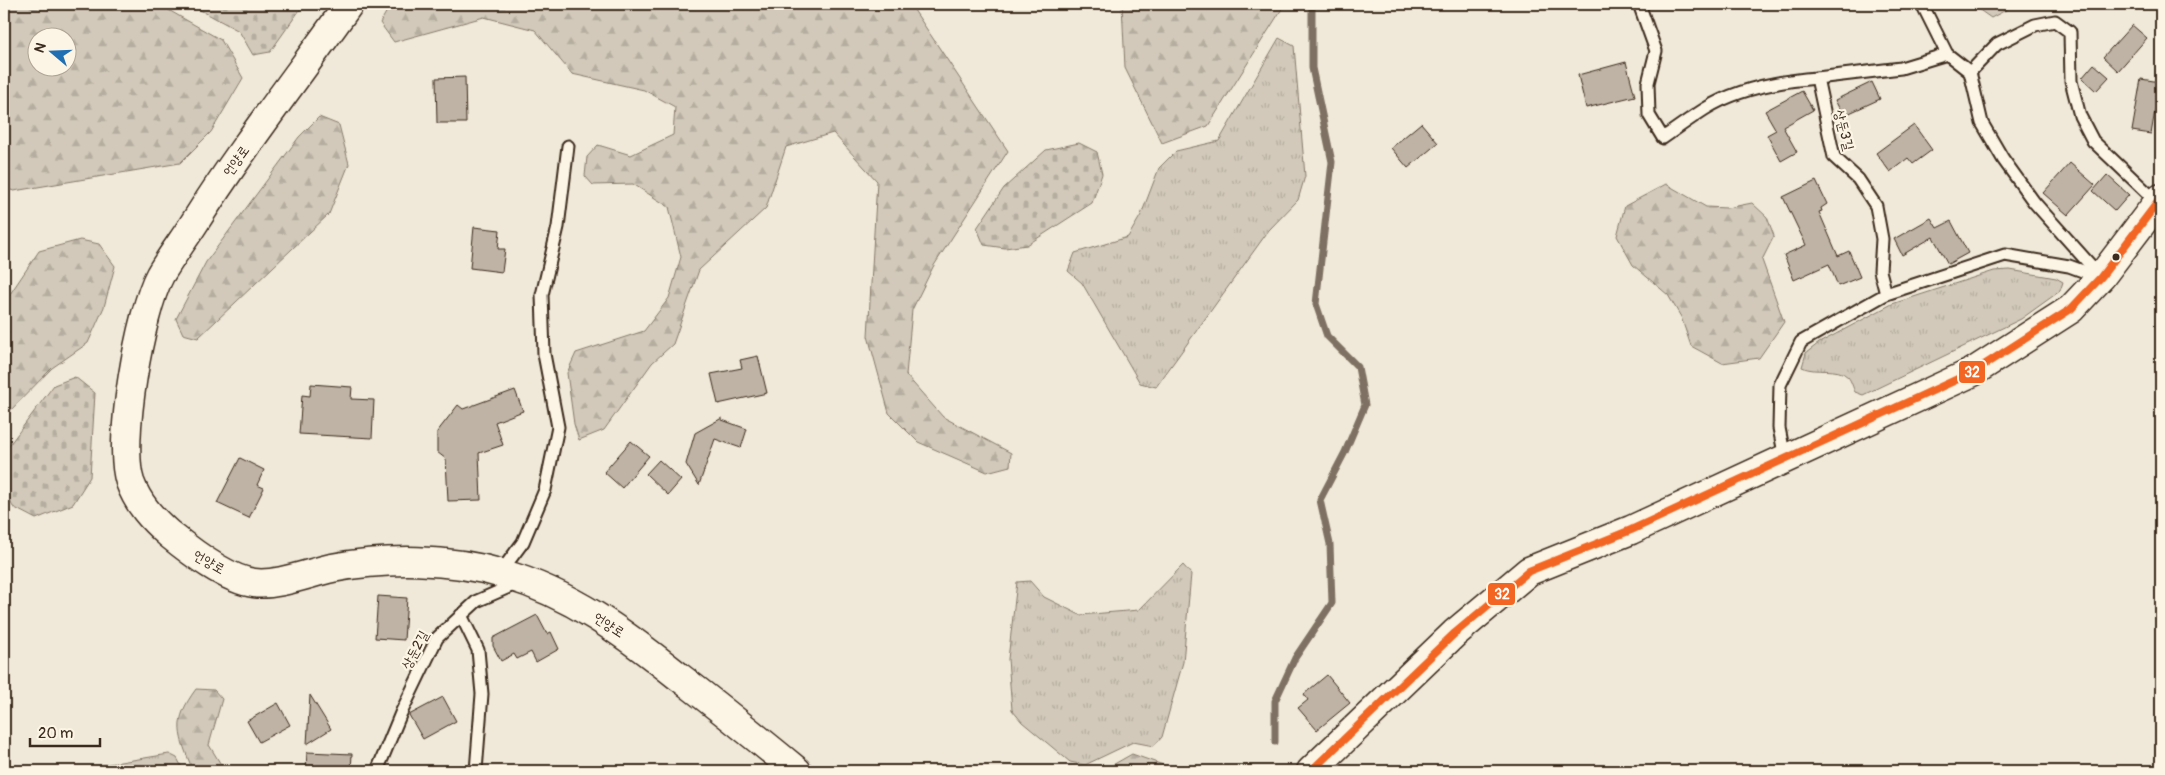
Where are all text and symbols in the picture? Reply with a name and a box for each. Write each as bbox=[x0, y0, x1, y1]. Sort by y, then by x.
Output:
north arrow bbox=[28, 28, 78, 78]
text: N bbox=[31, 41, 50, 55]
street label: 상둔3길 bbox=[1830, 108, 1858, 153]
street label: 언양로 bbox=[219, 142, 253, 180]
unlabelled marker bbox=[2111, 252, 2121, 262]
line badge: 32 bbox=[1958, 360, 1986, 384]
text: 32 bbox=[1964, 364, 1980, 381]
street label: 언양로 bbox=[190, 546, 228, 578]
line badge: 32 bbox=[1487, 582, 1516, 606]
text: 32 bbox=[1494, 586, 1510, 603]
street label: 언양로 bbox=[590, 609, 628, 641]
street label: 상둔2길 bbox=[398, 627, 433, 672]
scale bar bbox=[30, 715, 100, 747]
text: 20 m bbox=[38, 724, 73, 743]

